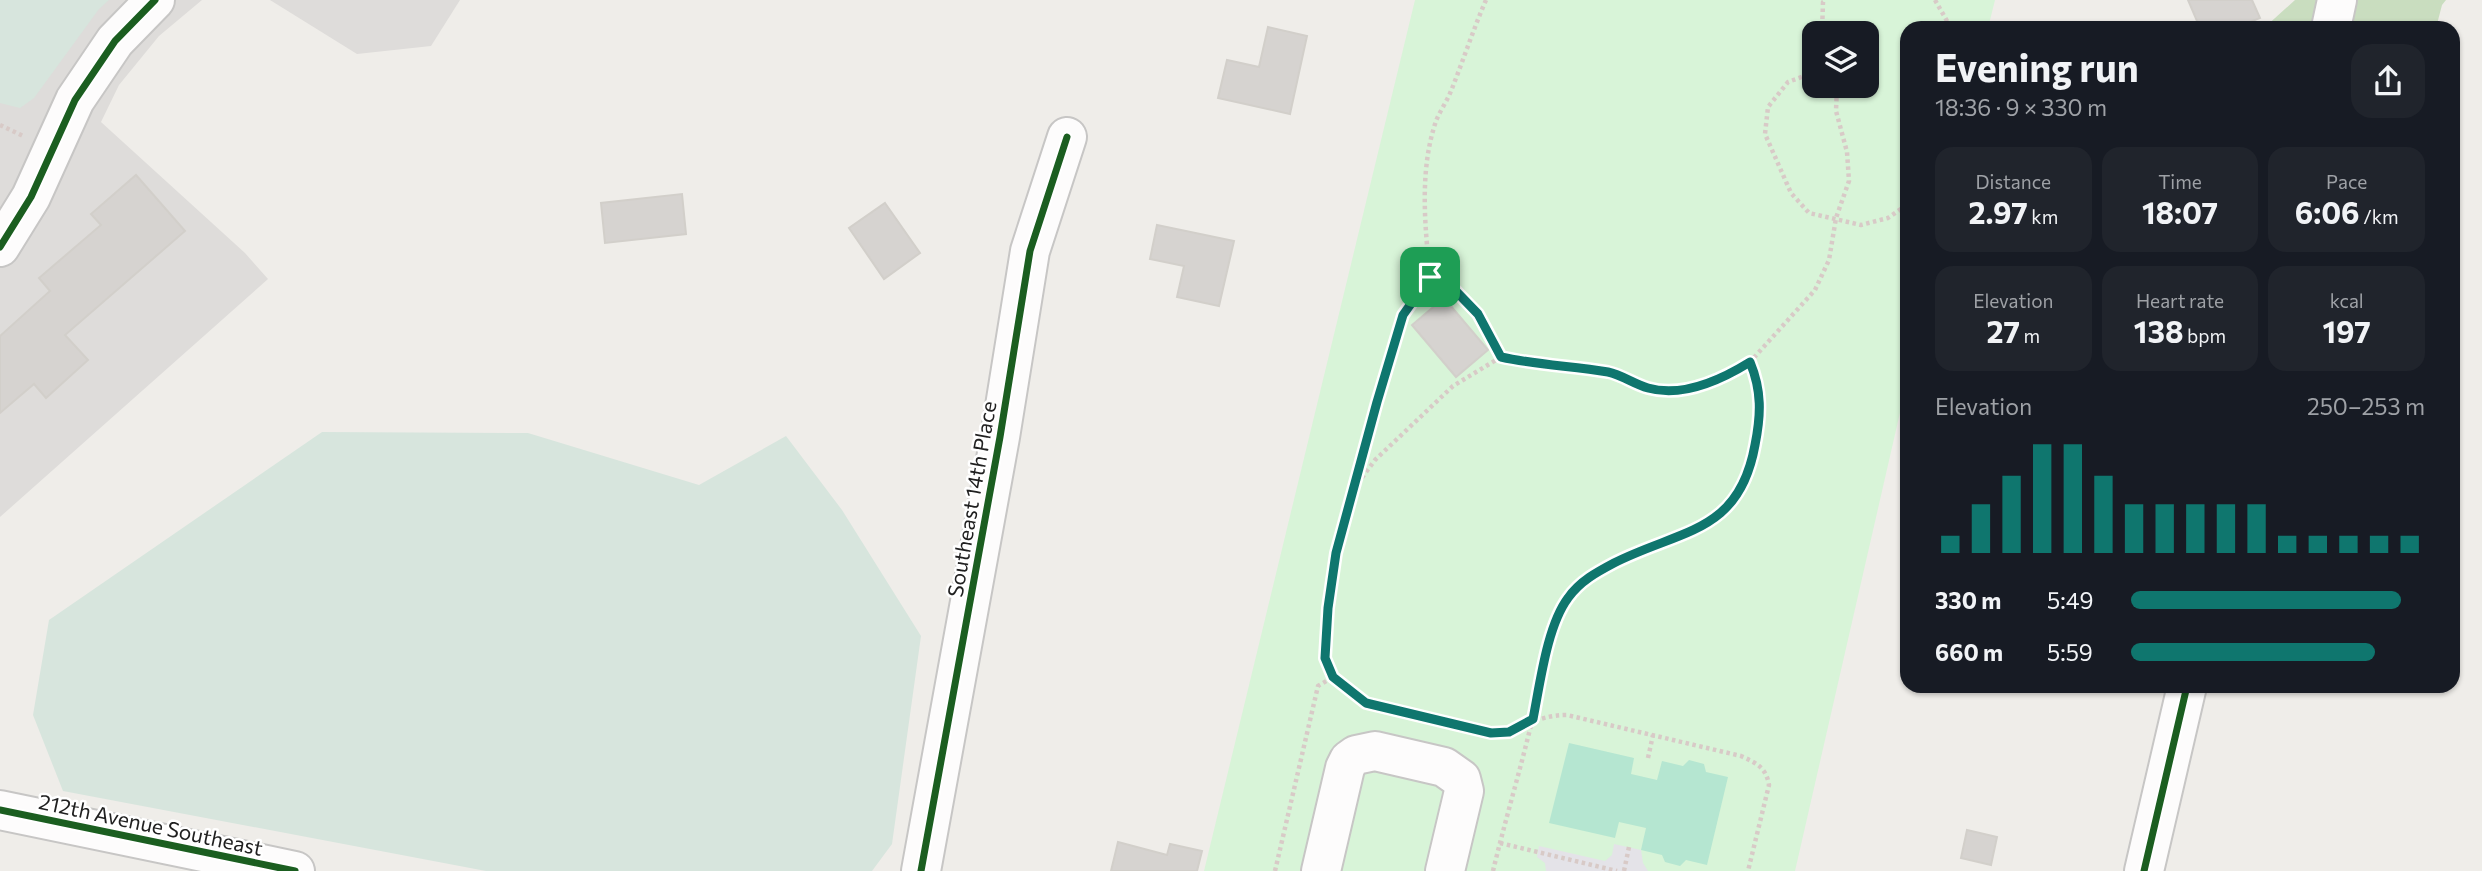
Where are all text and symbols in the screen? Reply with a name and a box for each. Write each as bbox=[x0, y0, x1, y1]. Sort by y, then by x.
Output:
map controls bbox=[1802, 21, 1879, 98]
button: layers bbox=[1802, 21, 1879, 98]
text: Evening run bbox=[1935, 43, 2139, 90]
button: share bbox=[2351, 44, 2425, 118]
text: 18:36 · 9 × 330 m bbox=[1935, 93, 2107, 121]
text: Distance bbox=[1976, 170, 2051, 193]
text: Time bbox=[2158, 170, 2202, 193]
text: Pace bbox=[2326, 170, 2367, 193]
text: 2.97 bbox=[1968, 193, 2028, 230]
text: 18:07 bbox=[2142, 193, 2218, 230]
text: 6:06 bbox=[2295, 193, 2360, 230]
text: km bbox=[2028, 205, 2058, 228]
text: /km bbox=[2360, 205, 2399, 228]
pin bbox=[1400, 247, 1460, 307]
icon: arrive bbox=[1411, 258, 1449, 296]
text: Elevation bbox=[1973, 289, 2053, 312]
text: Heart rate bbox=[2136, 289, 2224, 312]
text: kcal bbox=[2330, 289, 2364, 312]
text: 27 bbox=[1987, 312, 2020, 349]
text: 138 bbox=[2134, 312, 2183, 349]
text: 197 bbox=[2323, 312, 2371, 349]
text: m bbox=[2020, 324, 2040, 347]
text: bpm bbox=[2183, 324, 2226, 347]
text: Elevation bbox=[1935, 392, 2032, 420]
text: 250–253 m bbox=[2307, 392, 2425, 420]
street label: Southeast 14th Place bbox=[941, 399, 1001, 599]
text: 330 m bbox=[1935, 586, 2001, 614]
text: 5:49 bbox=[2047, 586, 2093, 614]
text: 660 m bbox=[1935, 638, 2003, 666]
text: 5:59 bbox=[2047, 638, 2093, 666]
street label: 212th Avenue Southeast bbox=[37, 788, 265, 860]

